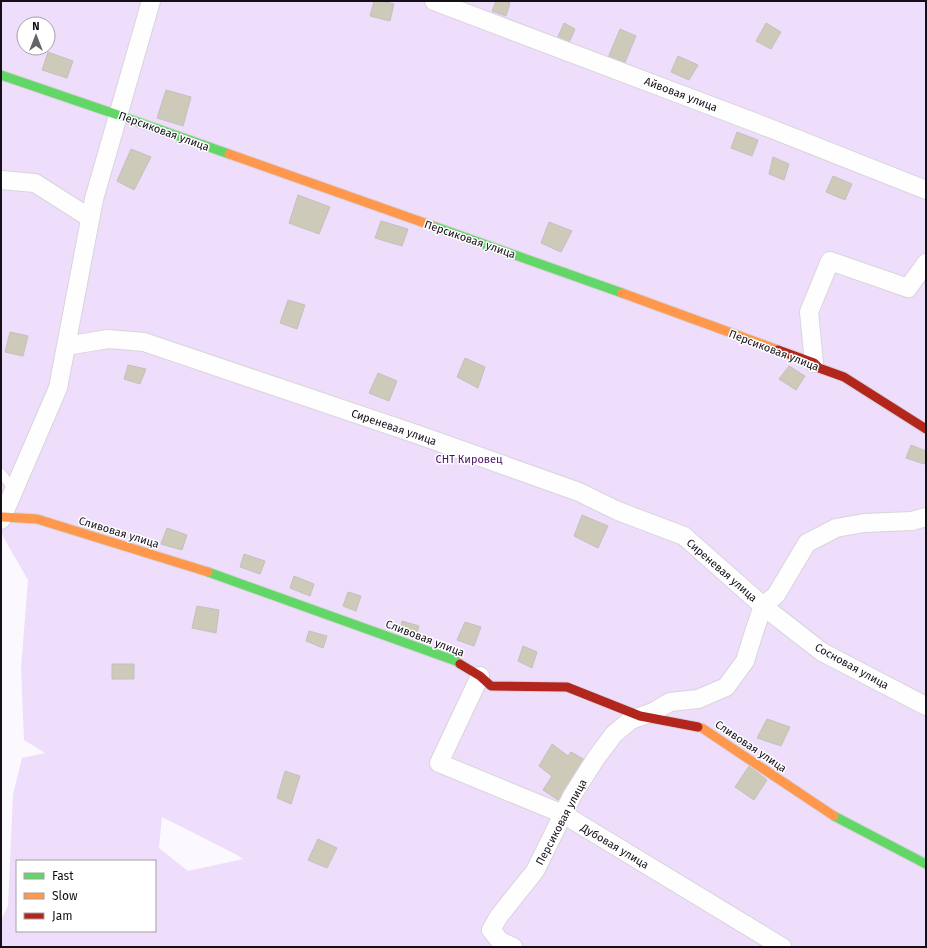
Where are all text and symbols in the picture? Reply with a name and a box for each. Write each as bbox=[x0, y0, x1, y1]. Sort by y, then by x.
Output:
north arrow bbox=[16, 16, 56, 56]
text: N bbox=[32, 20, 40, 33]
street label: Айвовая улица bbox=[642, 75, 719, 114]
street label: Персиковая улица bbox=[117, 109, 211, 154]
street label: Персиковая улица bbox=[423, 218, 517, 261]
street label: Персиковая улица bbox=[727, 327, 821, 374]
street label: Сиреневая улица bbox=[349, 407, 438, 448]
park label: СНТ Кировец bbox=[436, 453, 503, 466]
street label: Сливовая улица bbox=[77, 514, 161, 551]
street label: Сиреневая улица bbox=[684, 536, 760, 605]
street label: Сливовая улица bbox=[384, 617, 466, 659]
street label: Сосновая улица bbox=[813, 641, 891, 692]
street label: Сливовая улица bbox=[713, 718, 789, 775]
street label: Персиковая улица bbox=[533, 777, 590, 867]
street label: Дубовая улица bbox=[578, 821, 651, 872]
legend bbox=[16, 860, 156, 932]
text: Fast bbox=[52, 869, 74, 883]
text: Slow bbox=[52, 889, 78, 903]
text: Jam bbox=[52, 909, 72, 923]

